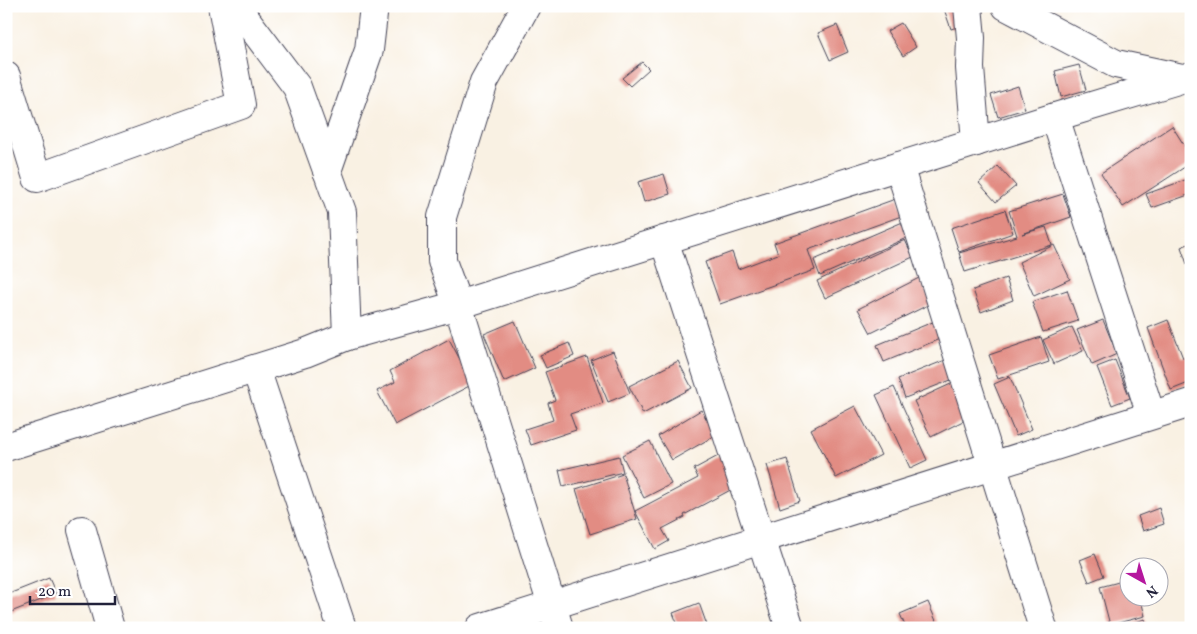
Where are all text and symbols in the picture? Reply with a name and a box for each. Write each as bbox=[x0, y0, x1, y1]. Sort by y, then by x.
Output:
north arrow bbox=[1120, 556, 1170, 606]
scale bar bbox=[30, 574, 115, 606]
text: N bbox=[1141, 580, 1161, 602]
text: 20 m bbox=[38, 582, 71, 603]

